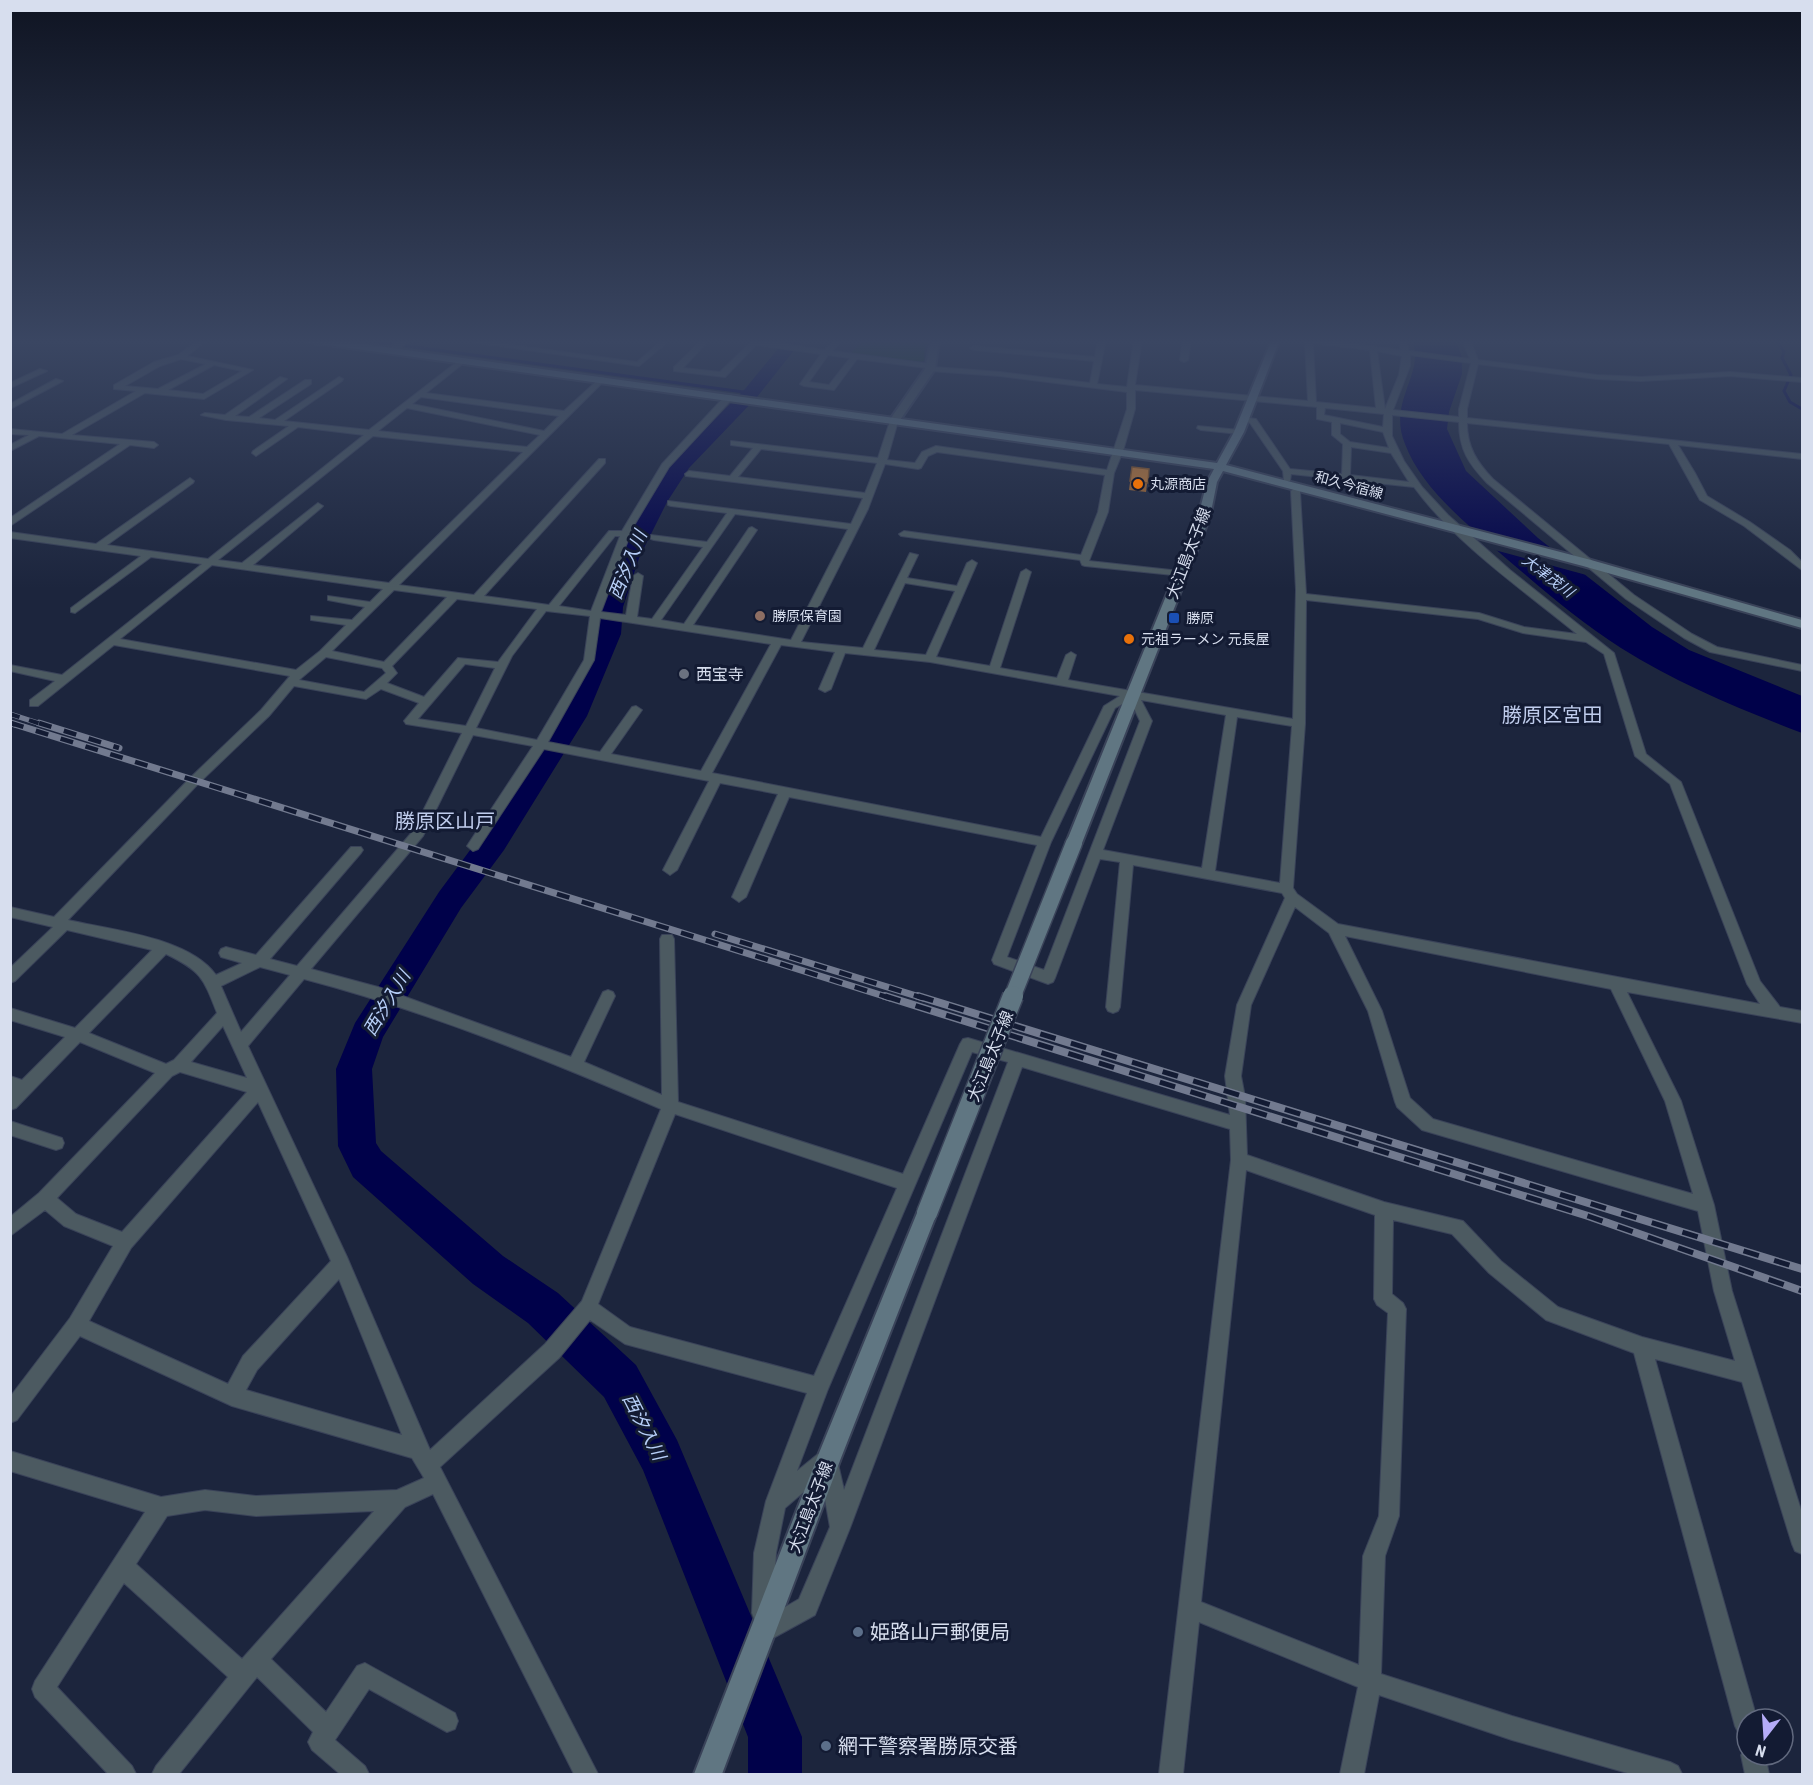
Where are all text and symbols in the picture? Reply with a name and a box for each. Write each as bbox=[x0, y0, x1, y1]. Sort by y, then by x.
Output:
street label: 和久今宿線 bbox=[1313, 468, 1385, 502]
place label: 丸源商店 bbox=[1150, 476, 1206, 492]
marker: 丸源商店 bbox=[1131, 477, 1145, 491]
street label: 大江島太子線 bbox=[1162, 505, 1215, 601]
water label: 西汐入川 bbox=[604, 526, 652, 602]
water label: 大津茂川 bbox=[1519, 551, 1579, 602]
place label: 勝原保育園 bbox=[772, 608, 842, 624]
marker: 勝原保育園 bbox=[753, 609, 767, 623]
place label: 勝原 bbox=[1186, 610, 1214, 626]
marker: 勝原 bbox=[1167, 611, 1181, 625]
place label: 元祖ラーメン 元長屋 bbox=[1141, 631, 1270, 647]
marker: 元祖ラーメン 元長屋 bbox=[1122, 632, 1136, 646]
place label: 西宝寺 bbox=[696, 665, 744, 684]
marker: 西宝寺 bbox=[677, 667, 691, 681]
district label: 勝原区宮田 bbox=[1502, 703, 1602, 727]
district label: 勝原区山戸 bbox=[395, 809, 495, 833]
water label: 西汐入川 bbox=[359, 965, 415, 1039]
street label: 大江島太子線 bbox=[964, 1008, 1017, 1104]
water label: 西汐入川 bbox=[619, 1390, 671, 1465]
street label: 大江島太子線 bbox=[784, 1459, 837, 1555]
place label: 姫路山戸郵便局 bbox=[870, 1620, 1010, 1644]
marker: 姫路山戸郵便局 bbox=[851, 1625, 865, 1639]
north arrow bbox=[1735, 1707, 1795, 1767]
place label: 網干警察署勝原交番 bbox=[838, 1734, 1018, 1758]
marker: 網干警察署勝原交番 bbox=[819, 1739, 833, 1753]
text: N bbox=[1753, 1740, 1768, 1761]

